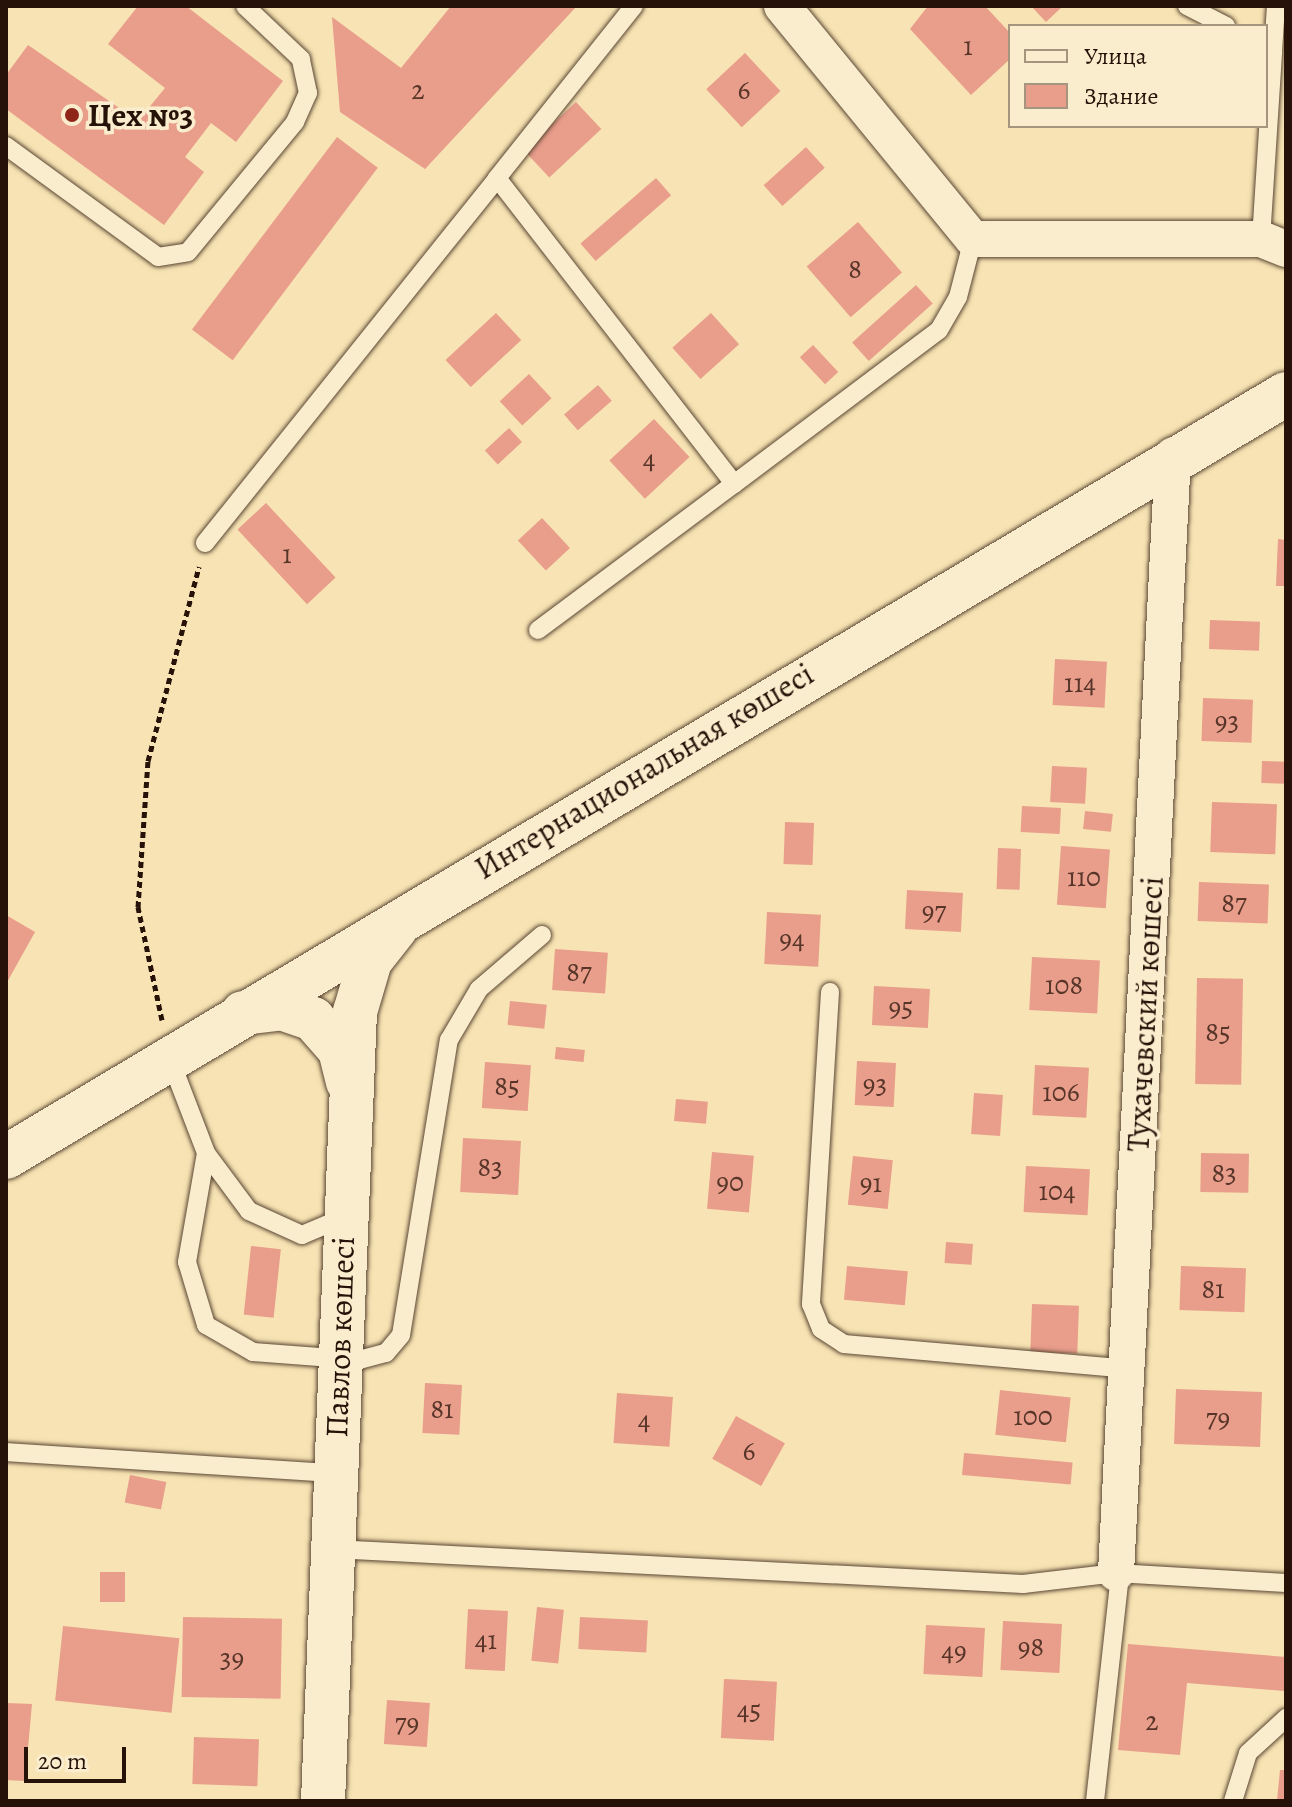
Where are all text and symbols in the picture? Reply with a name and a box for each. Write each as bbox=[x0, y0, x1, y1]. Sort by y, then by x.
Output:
legend bbox=[1008, 24, 1268, 128]
house number: 1 bbox=[963, 29, 973, 63]
text: Улица bbox=[1084, 40, 1147, 72]
house number: 2 bbox=[411, 73, 425, 107]
house number: 6 bbox=[738, 73, 750, 107]
text: Здание bbox=[1084, 80, 1159, 112]
place label: Цех №3 bbox=[88, 96, 193, 134]
marker: Цех №3 bbox=[63, 106, 81, 124]
house number: 8 bbox=[848, 252, 862, 286]
house number: 4 bbox=[643, 442, 655, 476]
house number: 1 bbox=[282, 537, 292, 571]
street label: Интернациональная көшесі bbox=[468, 654, 820, 888]
house number: 114 bbox=[1064, 666, 1096, 700]
house number: 93 bbox=[1215, 704, 1239, 738]
house number: 110 bbox=[1067, 860, 1101, 894]
street label: Тухачевский көшесі bbox=[1119, 875, 1171, 1153]
house number: 87 bbox=[1221, 886, 1247, 920]
house number: 97 bbox=[922, 894, 946, 928]
house number: 94 bbox=[779, 922, 805, 956]
house number: 87 bbox=[566, 955, 592, 989]
house number: 108 bbox=[1045, 968, 1083, 1002]
house number: 95 bbox=[889, 990, 913, 1024]
house number: 85 bbox=[1205, 1015, 1231, 1049]
house number: 93 bbox=[863, 1067, 887, 1101]
house number: 85 bbox=[494, 1069, 520, 1103]
house number: 106 bbox=[1042, 1075, 1080, 1109]
house number: 83 bbox=[477, 1150, 503, 1184]
house number: 83 bbox=[1211, 1156, 1237, 1190]
house number: 90 bbox=[716, 1165, 744, 1199]
house number: 91 bbox=[860, 1166, 882, 1200]
house number: 104 bbox=[1038, 1174, 1076, 1208]
street label: Павлов көшесі bbox=[317, 1236, 363, 1438]
house number: 81 bbox=[1201, 1272, 1225, 1306]
house number: 81 bbox=[430, 1392, 454, 1426]
house number: 100 bbox=[1013, 1399, 1053, 1433]
house number: 79 bbox=[1206, 1401, 1230, 1435]
house number: 4 bbox=[638, 1403, 650, 1437]
house number: 6 bbox=[743, 1434, 755, 1468]
house number: 41 bbox=[475, 1623, 497, 1657]
house number: 98 bbox=[1018, 1630, 1044, 1664]
house number: 49 bbox=[941, 1634, 967, 1668]
house number: 39 bbox=[220, 1641, 244, 1675]
house number: 45 bbox=[737, 1693, 761, 1727]
house number: 2 bbox=[1145, 1704, 1159, 1738]
house number: 79 bbox=[395, 1706, 419, 1740]
scale bar bbox=[28, 1731, 130, 1781]
text: 20 m bbox=[38, 1745, 87, 1777]

